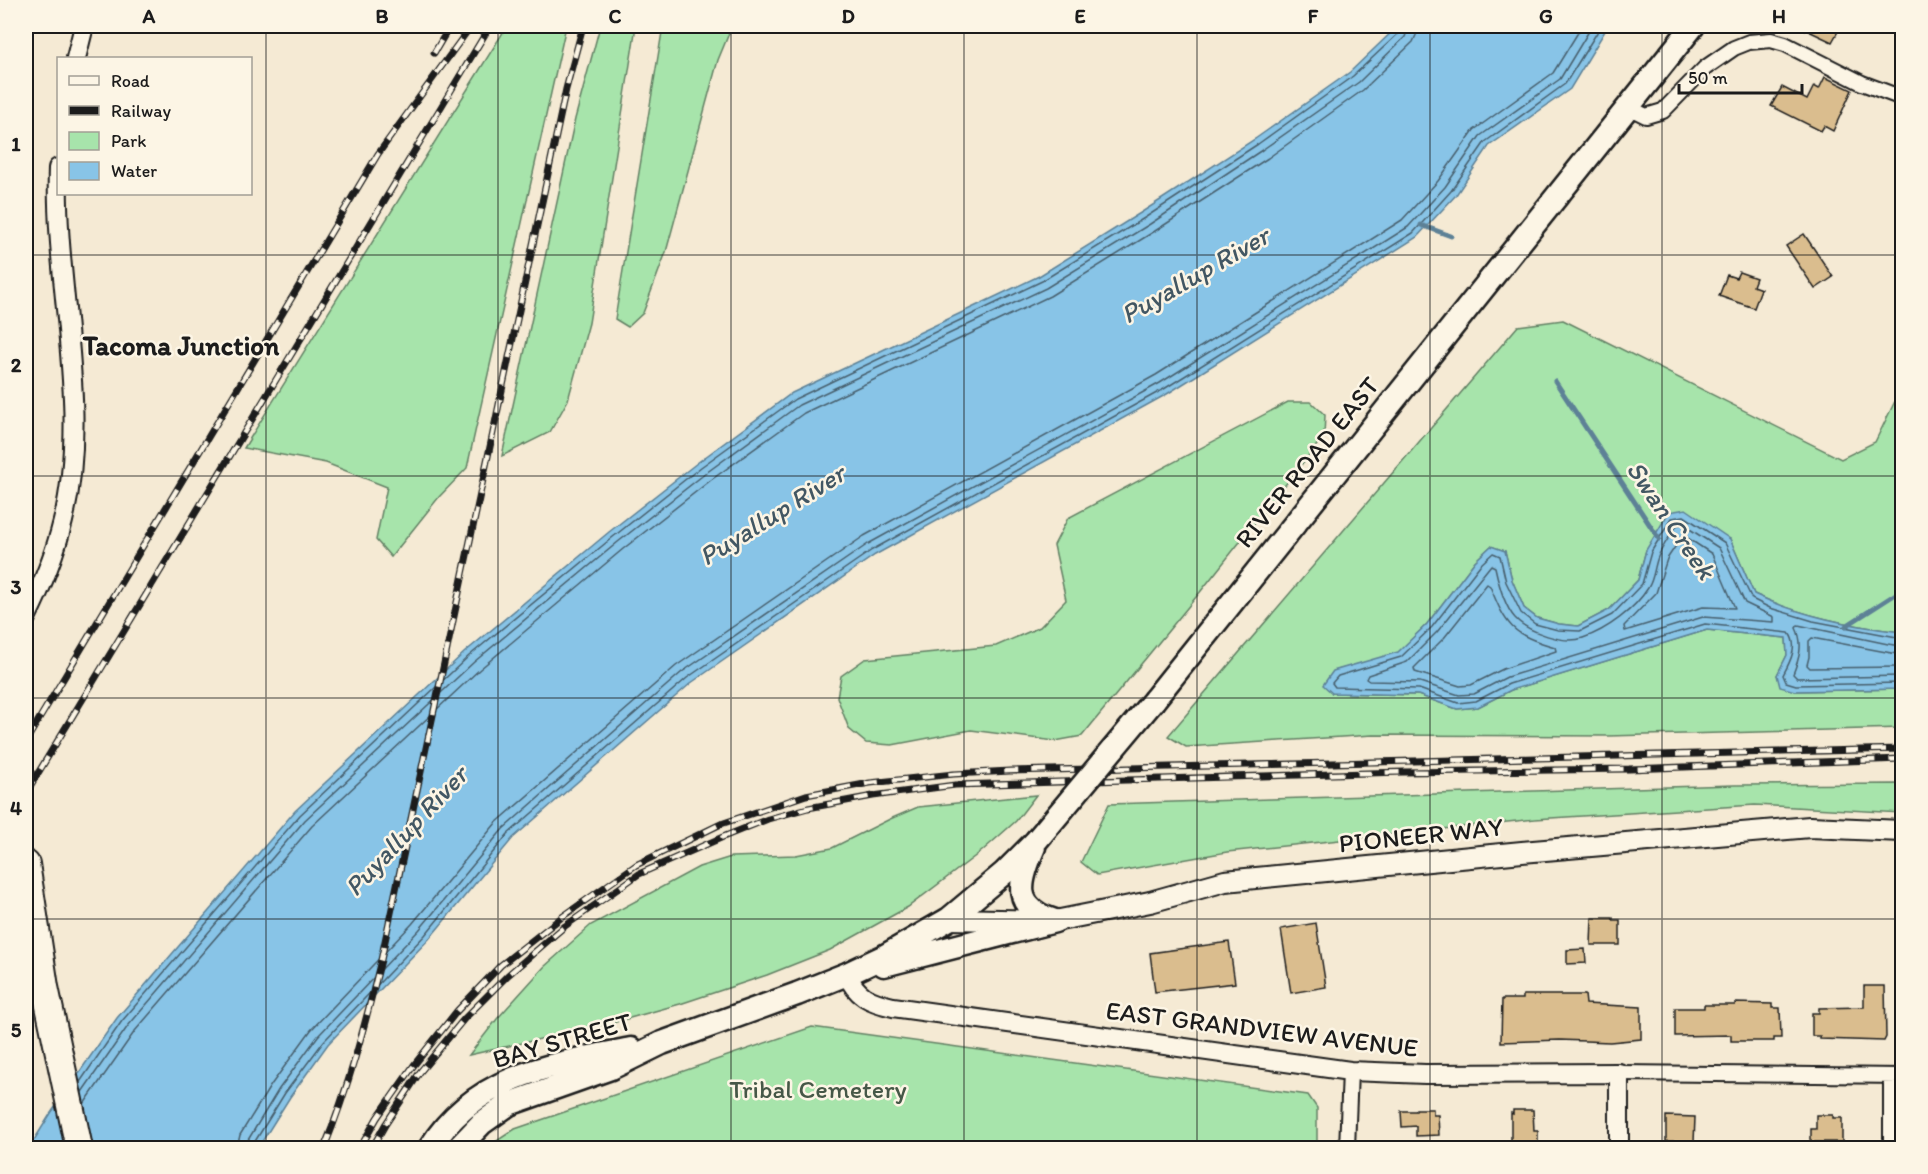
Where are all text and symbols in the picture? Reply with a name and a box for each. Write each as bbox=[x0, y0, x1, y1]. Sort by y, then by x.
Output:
text: A bbox=[142, 4, 156, 28]
text: B bbox=[376, 4, 389, 28]
text: C bbox=[609, 4, 622, 28]
text: D bbox=[841, 4, 855, 28]
text: E bbox=[1074, 4, 1086, 28]
text: F bbox=[1308, 4, 1319, 28]
text: G bbox=[1539, 4, 1553, 28]
text: H bbox=[1772, 4, 1786, 28]
legend bbox=[57, 57, 252, 195]
scale bar bbox=[1679, 57, 1802, 95]
text: 50 m bbox=[1688, 67, 1728, 89]
text: Road bbox=[111, 70, 150, 92]
text: Railway bbox=[111, 100, 172, 122]
text: Park bbox=[111, 130, 146, 152]
text: 1 bbox=[11, 132, 21, 156]
text: Water bbox=[111, 160, 157, 182]
water label: Puyallup River bbox=[1115, 217, 1278, 330]
district label: Tacoma Junction bbox=[82, 329, 280, 362]
text: 2 bbox=[11, 353, 22, 377]
street label: RIVER ROAD EAST bbox=[1228, 370, 1386, 554]
water label: Swan Creek bbox=[1620, 454, 1724, 587]
water label: Puyallup River bbox=[693, 455, 854, 573]
text: 3 bbox=[11, 575, 22, 599]
water label: Puyallup River bbox=[337, 756, 477, 903]
text: 4 bbox=[10, 796, 22, 820]
street label: PIONEER WAY bbox=[1337, 810, 1505, 860]
street label: EAST GRANDVIEW AVENUE bbox=[1104, 994, 1420, 1064]
street label: BAY STREET bbox=[489, 1005, 635, 1075]
text: 5 bbox=[11, 1018, 22, 1042]
park label: Tribal Cemetery bbox=[729, 1073, 907, 1105]

